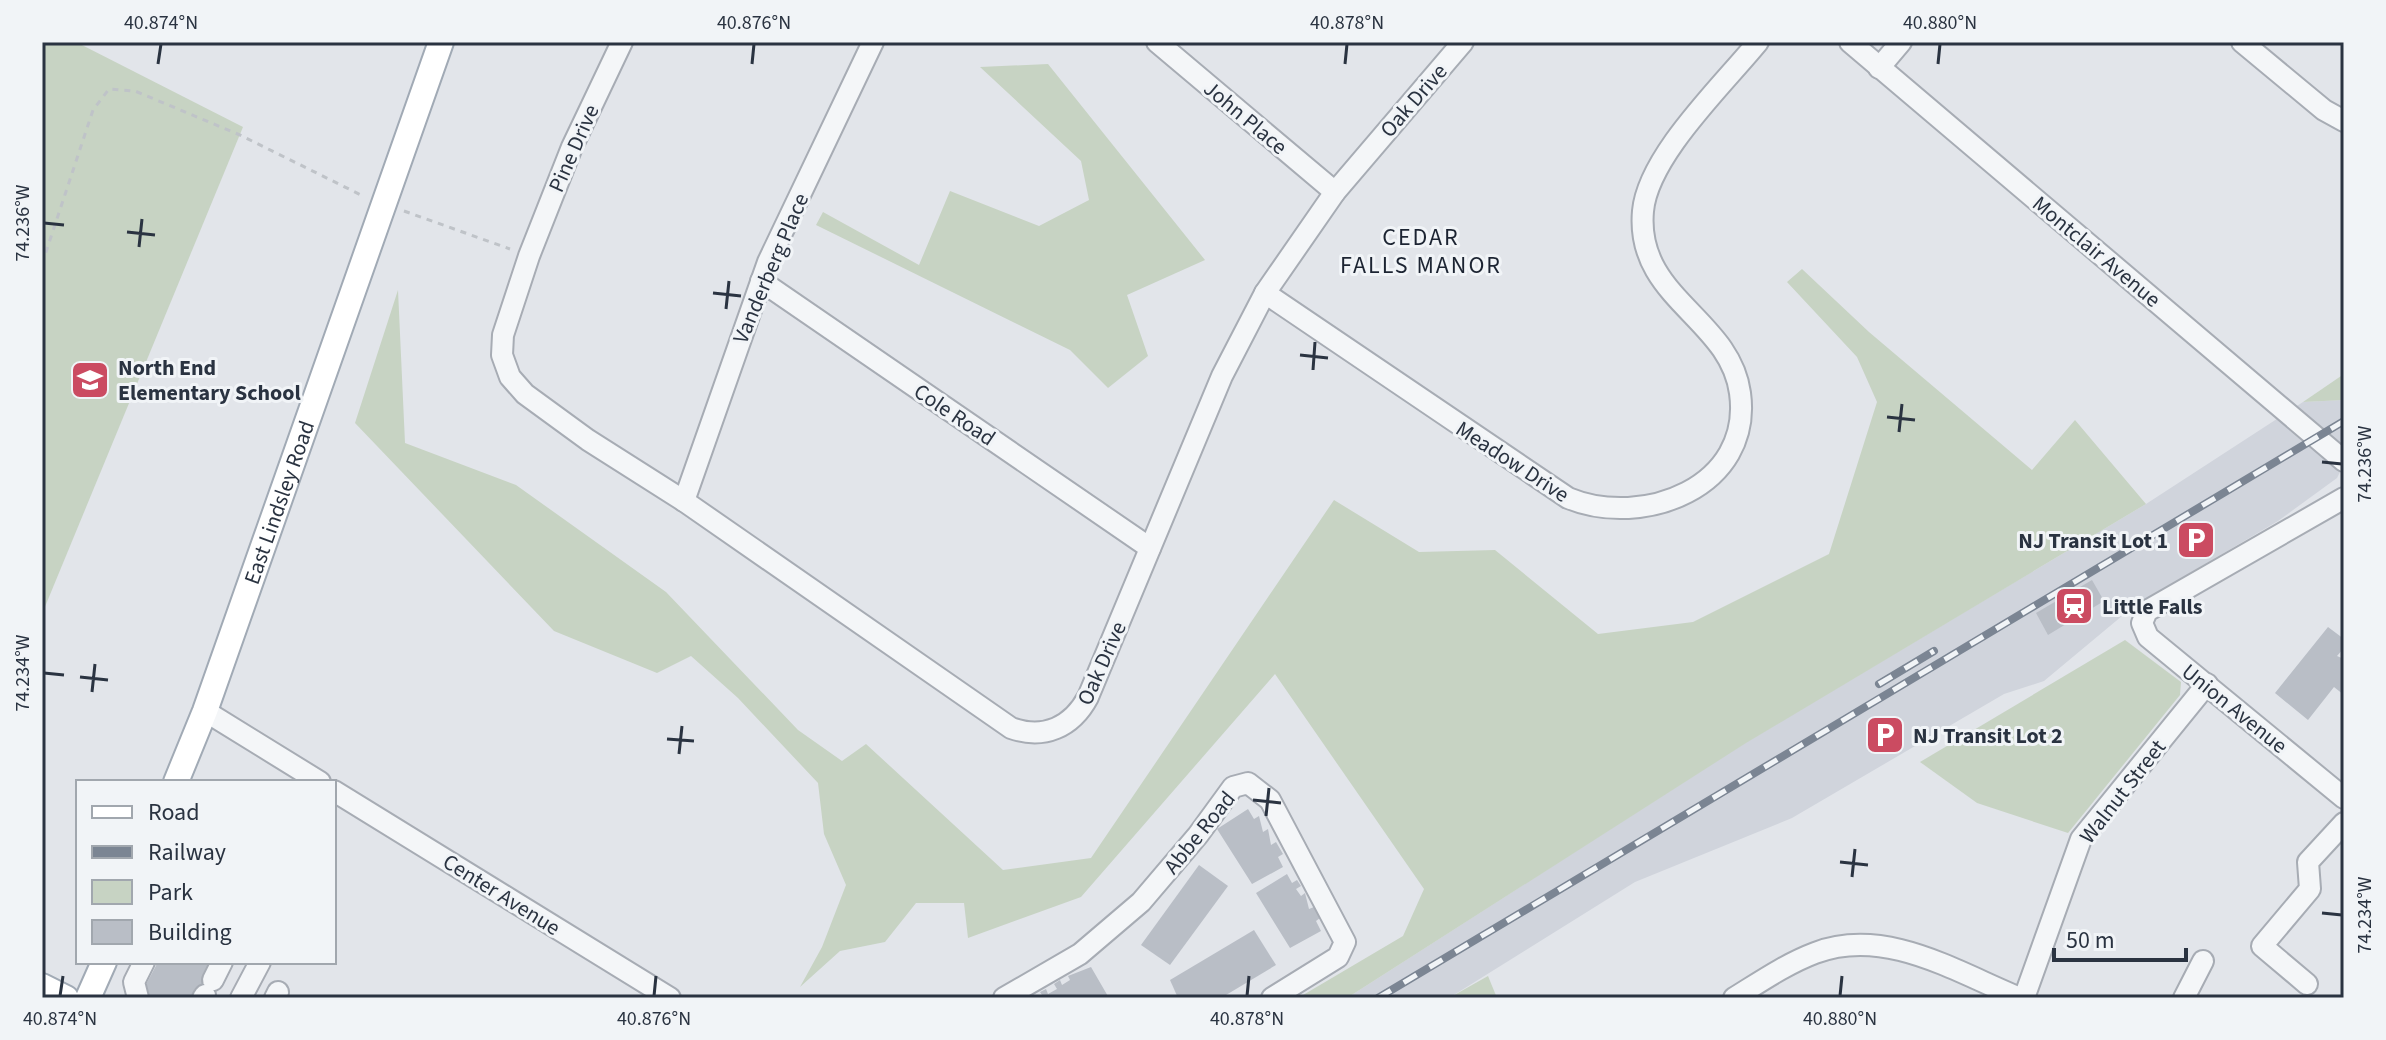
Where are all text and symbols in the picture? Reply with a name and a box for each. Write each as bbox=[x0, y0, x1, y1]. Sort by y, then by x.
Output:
text: 40.874°N bbox=[124, 9, 198, 37]
text: 40.876°N bbox=[717, 9, 791, 37]
text: 40.878°N bbox=[1310, 9, 1384, 37]
text: 40.880°N bbox=[1903, 9, 1977, 37]
street label: Oak Drive bbox=[1373, 57, 1455, 145]
street label: John Place bbox=[1197, 73, 1294, 162]
street label: Pine Drive bbox=[540, 99, 607, 197]
text: 74.236°W bbox=[9, 184, 37, 262]
street label: Vanderberg Place bbox=[725, 188, 817, 348]
street label: Montclair Avenue bbox=[2025, 188, 2168, 315]
district label: CEDAR FALLS MANOR bbox=[1340, 220, 1502, 283]
place label: North End Elementary School bbox=[118, 352, 301, 409]
school or university icon: North End Elementary School bbox=[69, 359, 111, 401]
street label: Cole Road bbox=[907, 376, 1002, 454]
street label: Meadow Drive bbox=[1449, 413, 1576, 511]
street label: East Lindsley Road bbox=[236, 416, 323, 589]
text: 74.236°W bbox=[2351, 425, 2379, 503]
parking icon: NJ Transit Lot 1 bbox=[2175, 519, 2217, 561]
place label: NJ Transit Lot 1 bbox=[2018, 525, 2168, 557]
station icon: Little Falls bbox=[2053, 585, 2095, 627]
place label: Little Falls bbox=[2102, 591, 2203, 623]
street label: Oak Drive bbox=[1069, 616, 1135, 710]
text: 74.234°W bbox=[9, 634, 37, 712]
street label: Union Avenue bbox=[2175, 656, 2294, 761]
parking icon: NJ Transit Lot 2 bbox=[1864, 714, 1906, 756]
place label: NJ Transit Lot 2 bbox=[1913, 720, 2063, 752]
street label: Walnut Street bbox=[2072, 732, 2174, 851]
legend bbox=[76, 780, 336, 964]
street label: Abbe Road bbox=[1156, 784, 1243, 881]
text: Road bbox=[148, 795, 200, 830]
text: Railway bbox=[148, 835, 226, 870]
street label: Center Avenue bbox=[436, 846, 567, 944]
text: Park bbox=[148, 875, 193, 910]
text: 74.234°W bbox=[2351, 876, 2379, 954]
scale bar bbox=[2054, 912, 2186, 962]
text: Building bbox=[148, 915, 232, 950]
text: 50 m bbox=[2066, 923, 2115, 958]
text: 40.874°N bbox=[23, 1005, 97, 1033]
text: 40.876°N bbox=[617, 1005, 691, 1033]
text: 40.878°N bbox=[1210, 1005, 1284, 1033]
text: 40.880°N bbox=[1803, 1005, 1877, 1033]

